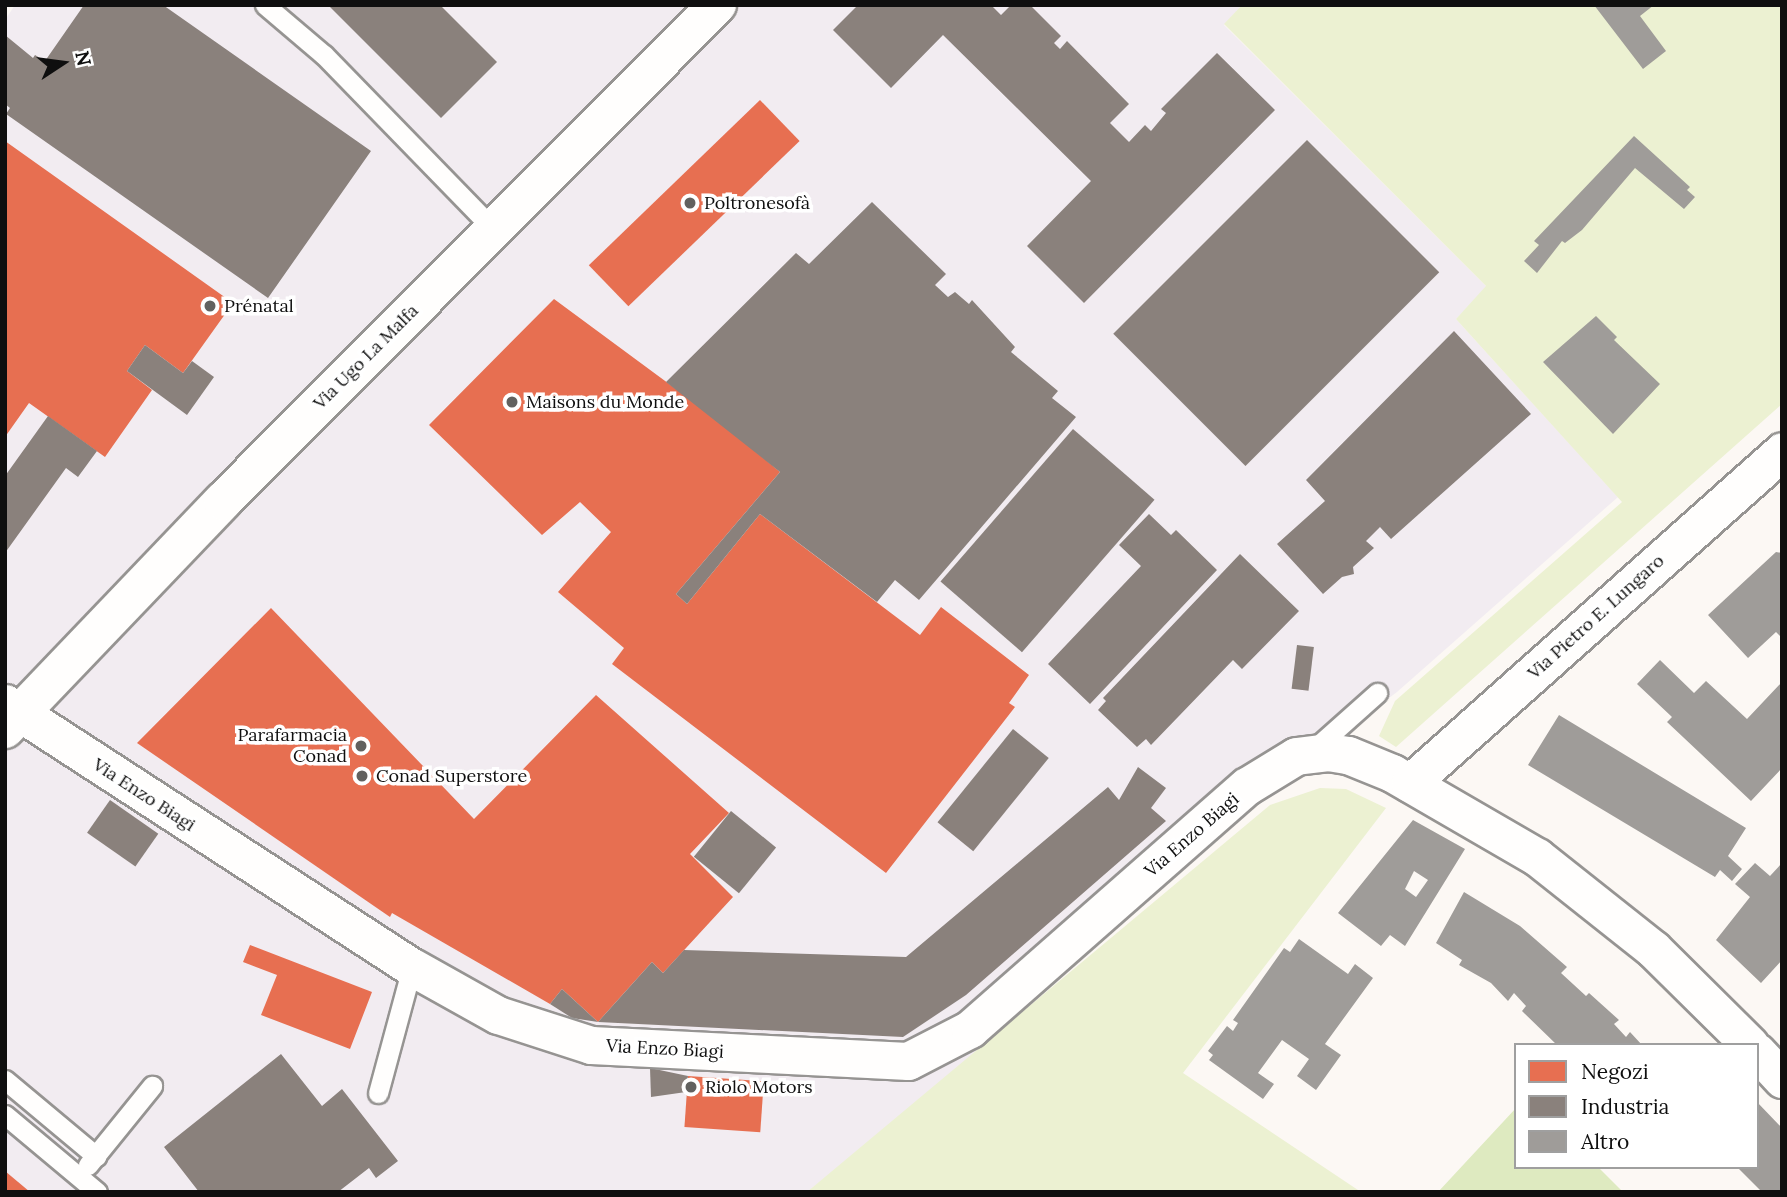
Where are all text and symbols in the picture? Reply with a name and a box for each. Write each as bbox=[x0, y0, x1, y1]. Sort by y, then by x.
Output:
north arrow bbox=[28, 28, 98, 98]
text: N bbox=[70, 48, 97, 68]
place label: Poltronesofà bbox=[704, 192, 810, 214]
marker: Poltronesofà bbox=[682, 195, 698, 211]
place label: Prénatal bbox=[224, 295, 294, 317]
marker: Prénatal bbox=[202, 298, 218, 314]
street label: Via Ugo La Malfa bbox=[309, 300, 423, 414]
place label: Maisons du Monde bbox=[526, 391, 684, 413]
marker: Maisons du Monde bbox=[504, 394, 520, 410]
street label: Via Pietro E. Lungaro bbox=[1523, 550, 1669, 684]
place label: Parafarmacia Conad bbox=[238, 725, 347, 768]
marker: Parafarmacia Conad bbox=[353, 738, 369, 754]
street label: Via Enzo Biagi bbox=[89, 754, 199, 836]
place label: Conad Superstore bbox=[376, 765, 527, 787]
marker: Conad Superstore bbox=[354, 768, 370, 784]
street label: Via Enzo Biagi bbox=[1140, 788, 1244, 882]
street label: Via Enzo Biagi bbox=[606, 1035, 724, 1063]
legend bbox=[1514, 1043, 1759, 1169]
text: Negozi bbox=[1581, 1058, 1649, 1085]
place label: Riolo Motors bbox=[705, 1076, 813, 1098]
marker: Riolo Motors bbox=[683, 1079, 699, 1095]
text: Industria bbox=[1581, 1093, 1669, 1120]
text: Altro bbox=[1581, 1128, 1629, 1155]

